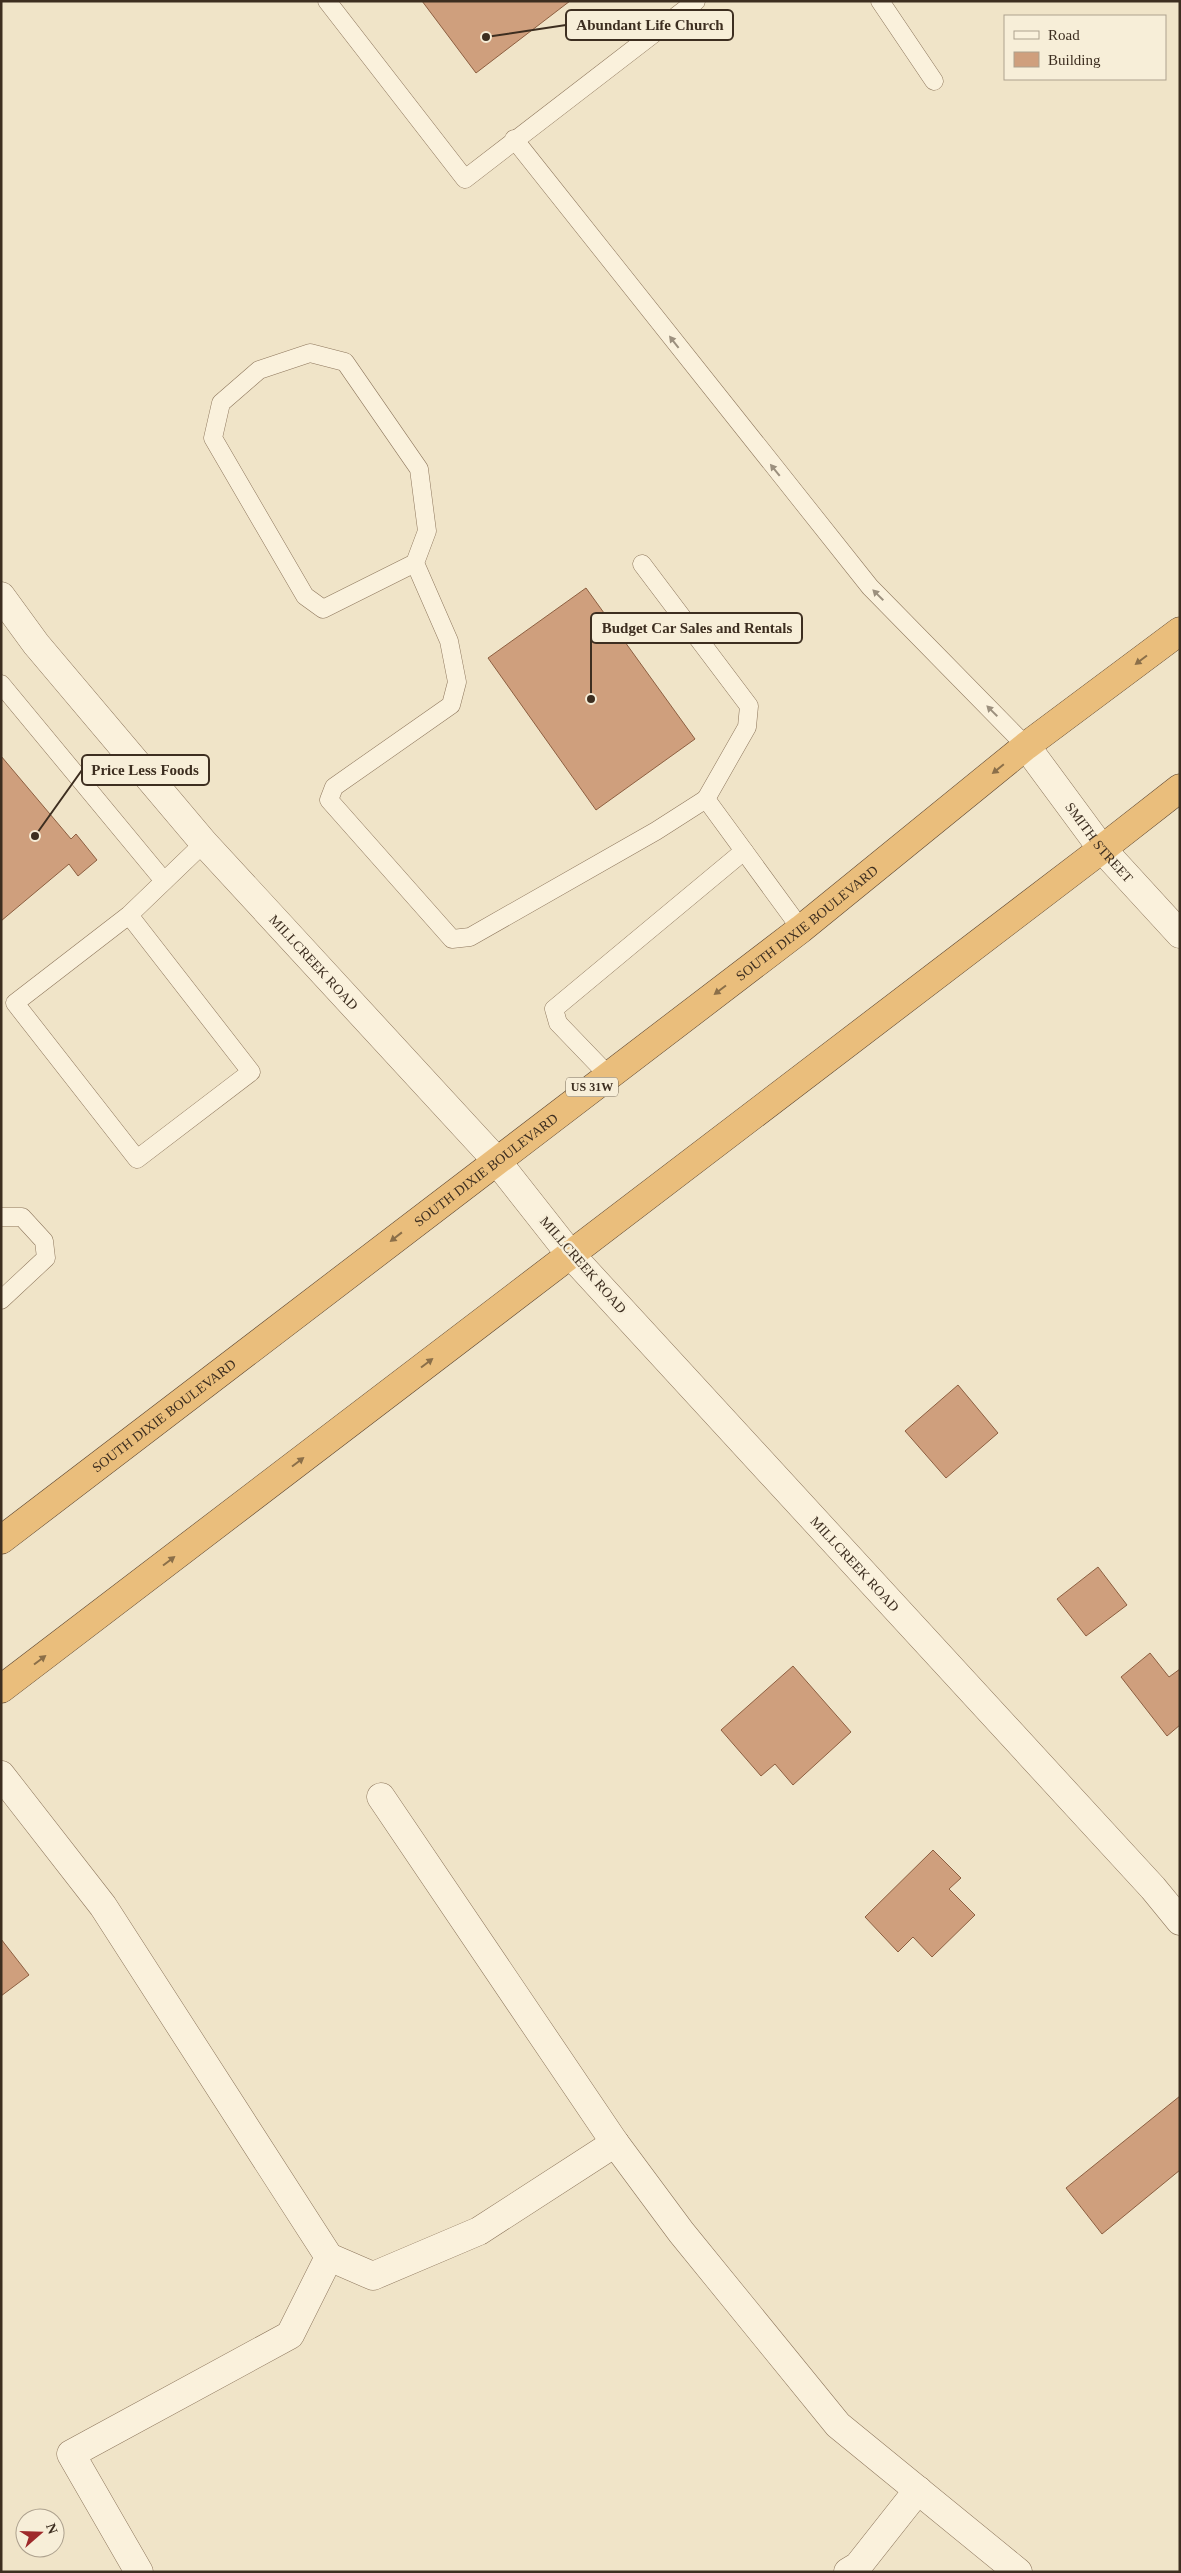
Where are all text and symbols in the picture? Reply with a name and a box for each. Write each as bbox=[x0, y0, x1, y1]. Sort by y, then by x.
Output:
callout: Abundant Life Church bbox=[566, 10, 733, 40]
legend bbox=[1004, 15, 1166, 80]
text: Abundant Life Church bbox=[576, 17, 724, 33]
text: Road bbox=[1048, 27, 1080, 43]
text: Building bbox=[1048, 52, 1101, 68]
one-way arrow bbox=[669, 336, 680, 349]
one-way arrow bbox=[770, 464, 781, 477]
one-way arrow bbox=[872, 590, 884, 602]
callout: Budget Car Sales and Rentals bbox=[591, 613, 802, 643]
text: Budget Car Sales and Rentals bbox=[602, 620, 792, 636]
one-way arrow bbox=[1134, 655, 1148, 665]
one-way arrow bbox=[986, 705, 998, 717]
callout: Price Less Foods bbox=[82, 755, 209, 785]
text: Price Less Foods bbox=[91, 762, 199, 778]
one-way arrow bbox=[991, 764, 1004, 775]
street label: SMITH STREET bbox=[1063, 799, 1136, 886]
street label: SOUTH DIXIE BOULEVARD bbox=[733, 862, 881, 983]
street label: MILLCREEK ROAD bbox=[267, 912, 361, 1013]
one-way arrow bbox=[713, 985, 727, 995]
road number: US 31W bbox=[566, 1078, 618, 1096]
street label: SOUTH DIXIE BOULEVARD bbox=[411, 1110, 560, 1229]
street label: MILLCREEK ROAD bbox=[537, 1214, 629, 1316]
one-way arrow bbox=[389, 1232, 402, 1242]
street label: SOUTH DIXIE BOULEVARD bbox=[89, 1356, 239, 1475]
one-way arrow bbox=[420, 1358, 433, 1369]
one-way arrow bbox=[291, 1457, 305, 1467]
street label: MILLCREEK ROAD bbox=[808, 1513, 902, 1614]
one-way arrow bbox=[162, 1555, 175, 1566]
one-way arrow bbox=[33, 1654, 46, 1665]
north arrow bbox=[15, 2508, 65, 2558]
text: N bbox=[43, 2521, 61, 2536]

